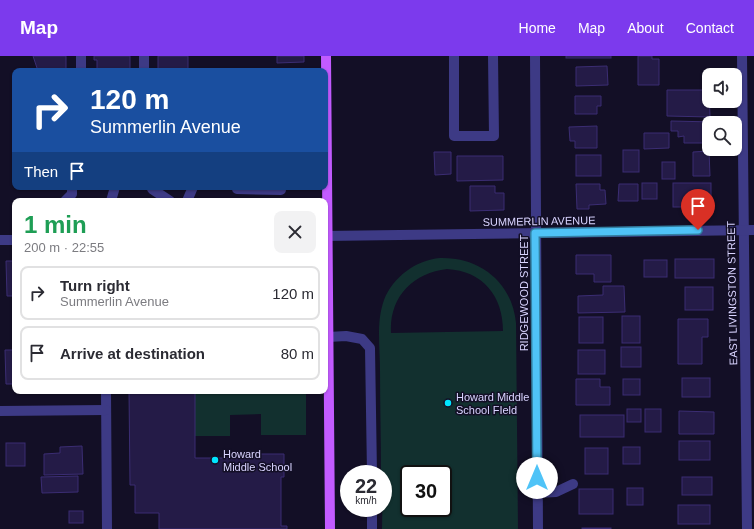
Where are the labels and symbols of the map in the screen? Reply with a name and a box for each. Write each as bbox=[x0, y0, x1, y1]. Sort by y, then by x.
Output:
pin bbox=[681, 189, 715, 230]
street label: SUMMERLIN AVENUE bbox=[482, 214, 596, 228]
street label: EAST LIVINGSTON STREET bbox=[725, 220, 739, 365]
street label: RIDGEWOOD STREET bbox=[518, 234, 530, 351]
place label: Howard Middle School FIeld bbox=[456, 391, 529, 416]
marker: Howard Middle School FIeld bbox=[443, 398, 453, 408]
place label: Howard Middle School bbox=[223, 448, 292, 473]
marker: Howard Middle School bbox=[210, 455, 220, 465]
position arrow bbox=[516, 457, 558, 499]
speed limit sign: 30 bbox=[400, 465, 452, 517]

